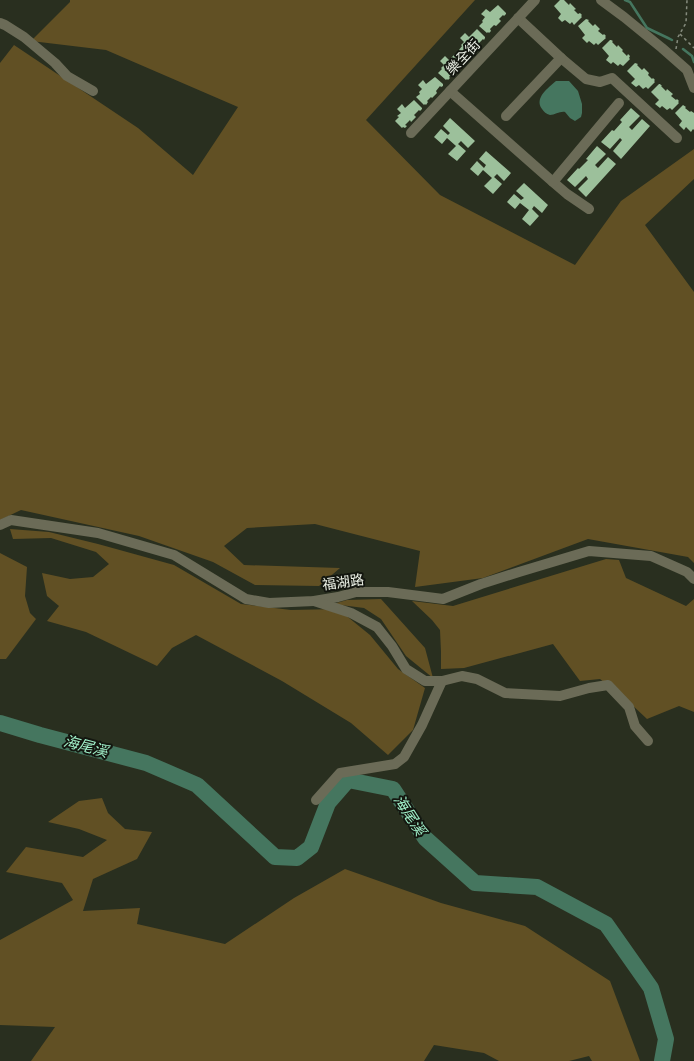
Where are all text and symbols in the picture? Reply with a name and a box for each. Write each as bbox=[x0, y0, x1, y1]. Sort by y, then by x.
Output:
street label: 樂全街 bbox=[443, 36, 483, 78]
street label: 福湖路 bbox=[321, 571, 365, 593]
water label: 海尾溪 bbox=[62, 732, 112, 761]
water label: 海尾溪 bbox=[391, 791, 430, 840]

